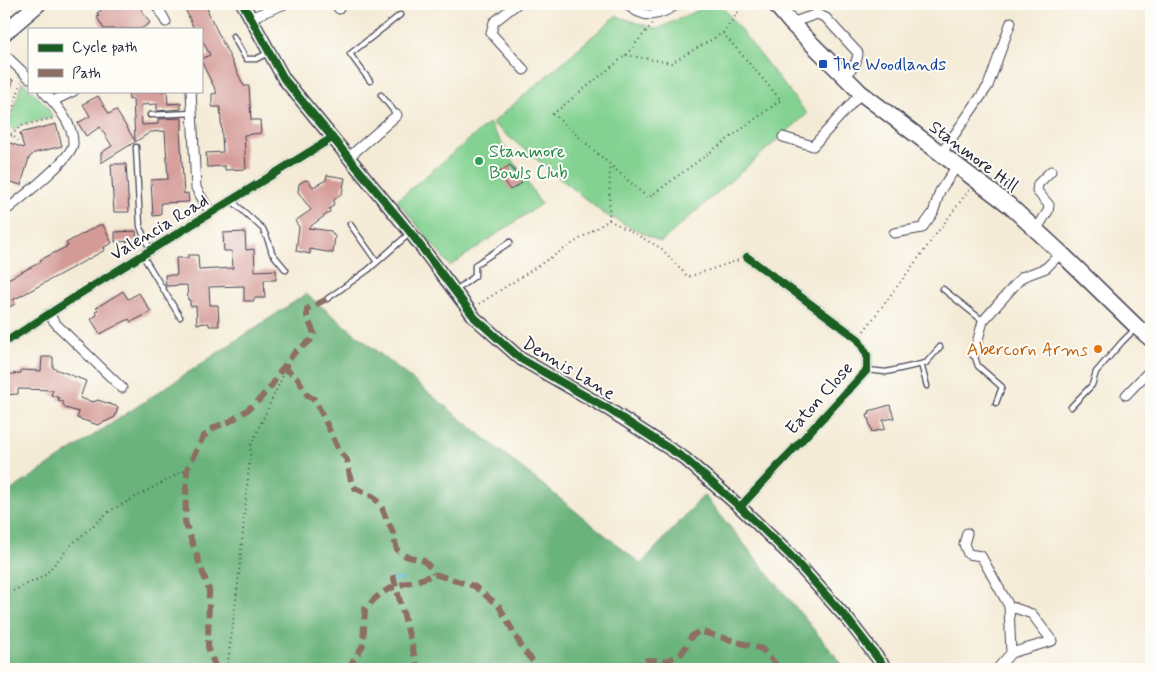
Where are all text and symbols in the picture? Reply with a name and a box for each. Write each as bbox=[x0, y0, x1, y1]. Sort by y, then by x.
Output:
legend bbox=[28, 28, 202, 92]
text: Cycle path bbox=[72, 38, 137, 58]
place label: The Woodlands bbox=[833, 53, 946, 77]
marker: The Woodlands bbox=[817, 58, 829, 70]
text: Path bbox=[72, 64, 101, 84]
street label: Stanmore Hill bbox=[924, 115, 1023, 198]
place label: Stanmore Bowls Club bbox=[489, 140, 568, 185]
marker: Stanmore Bowls Club bbox=[473, 155, 485, 167]
street label: Valencia Road bbox=[106, 189, 213, 267]
street label: Dennis Lane bbox=[518, 332, 619, 406]
place label: Abercorn Arms bbox=[967, 338, 1088, 362]
marker: Abercorn Arms bbox=[1092, 343, 1104, 355]
street label: Eaton Close bbox=[781, 357, 859, 440]

